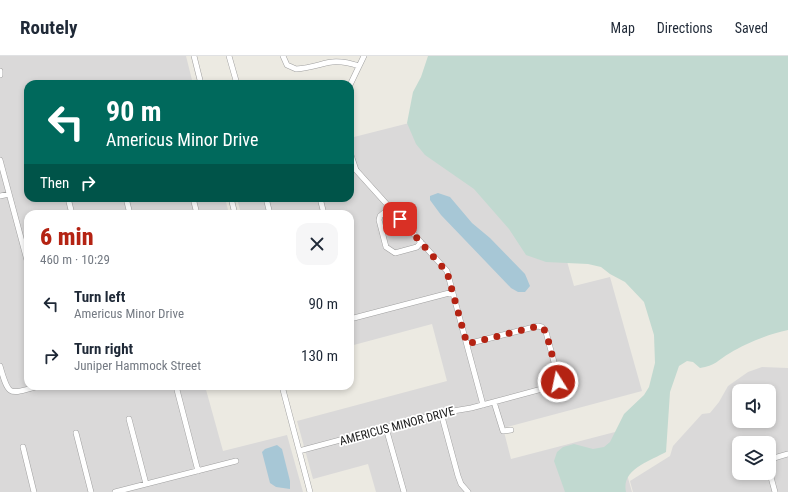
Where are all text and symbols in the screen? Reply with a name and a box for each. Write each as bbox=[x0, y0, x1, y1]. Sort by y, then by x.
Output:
text: Routely bbox=[20, 16, 77, 39]
text: Map bbox=[611, 20, 635, 36]
text: Directions bbox=[657, 20, 713, 36]
text: Saved bbox=[735, 20, 768, 36]
text: 90 m bbox=[106, 95, 162, 128]
icon: left bbox=[40, 96, 92, 148]
text: Americus Minor Drive bbox=[106, 129, 258, 150]
icon: right bbox=[77, 172, 99, 194]
text: Then bbox=[40, 174, 69, 192]
pin bbox=[383, 202, 417, 236]
icon: arrive bbox=[389, 208, 411, 230]
text: 6 min bbox=[40, 223, 94, 251]
button: close bbox=[296, 223, 338, 265]
text: 460 m · 10:29 bbox=[40, 252, 110, 267]
text: Turn left bbox=[74, 288, 125, 306]
icon: left bbox=[40, 293, 62, 315]
text: 90 m bbox=[308, 295, 338, 313]
text: Americus Minor Drive bbox=[74, 306, 184, 321]
text: Turn right bbox=[74, 340, 133, 358]
icon: right bbox=[40, 345, 62, 367]
text: 130 m bbox=[301, 347, 338, 365]
text: Juniper Hammock Street bbox=[74, 358, 201, 373]
position arrow bbox=[537, 361, 579, 403]
map controls bbox=[732, 384, 776, 480]
button: sound bbox=[732, 384, 776, 428]
street label: AMERICUS MINOR DRIVE bbox=[338, 404, 456, 448]
button: layers bbox=[732, 436, 776, 480]

